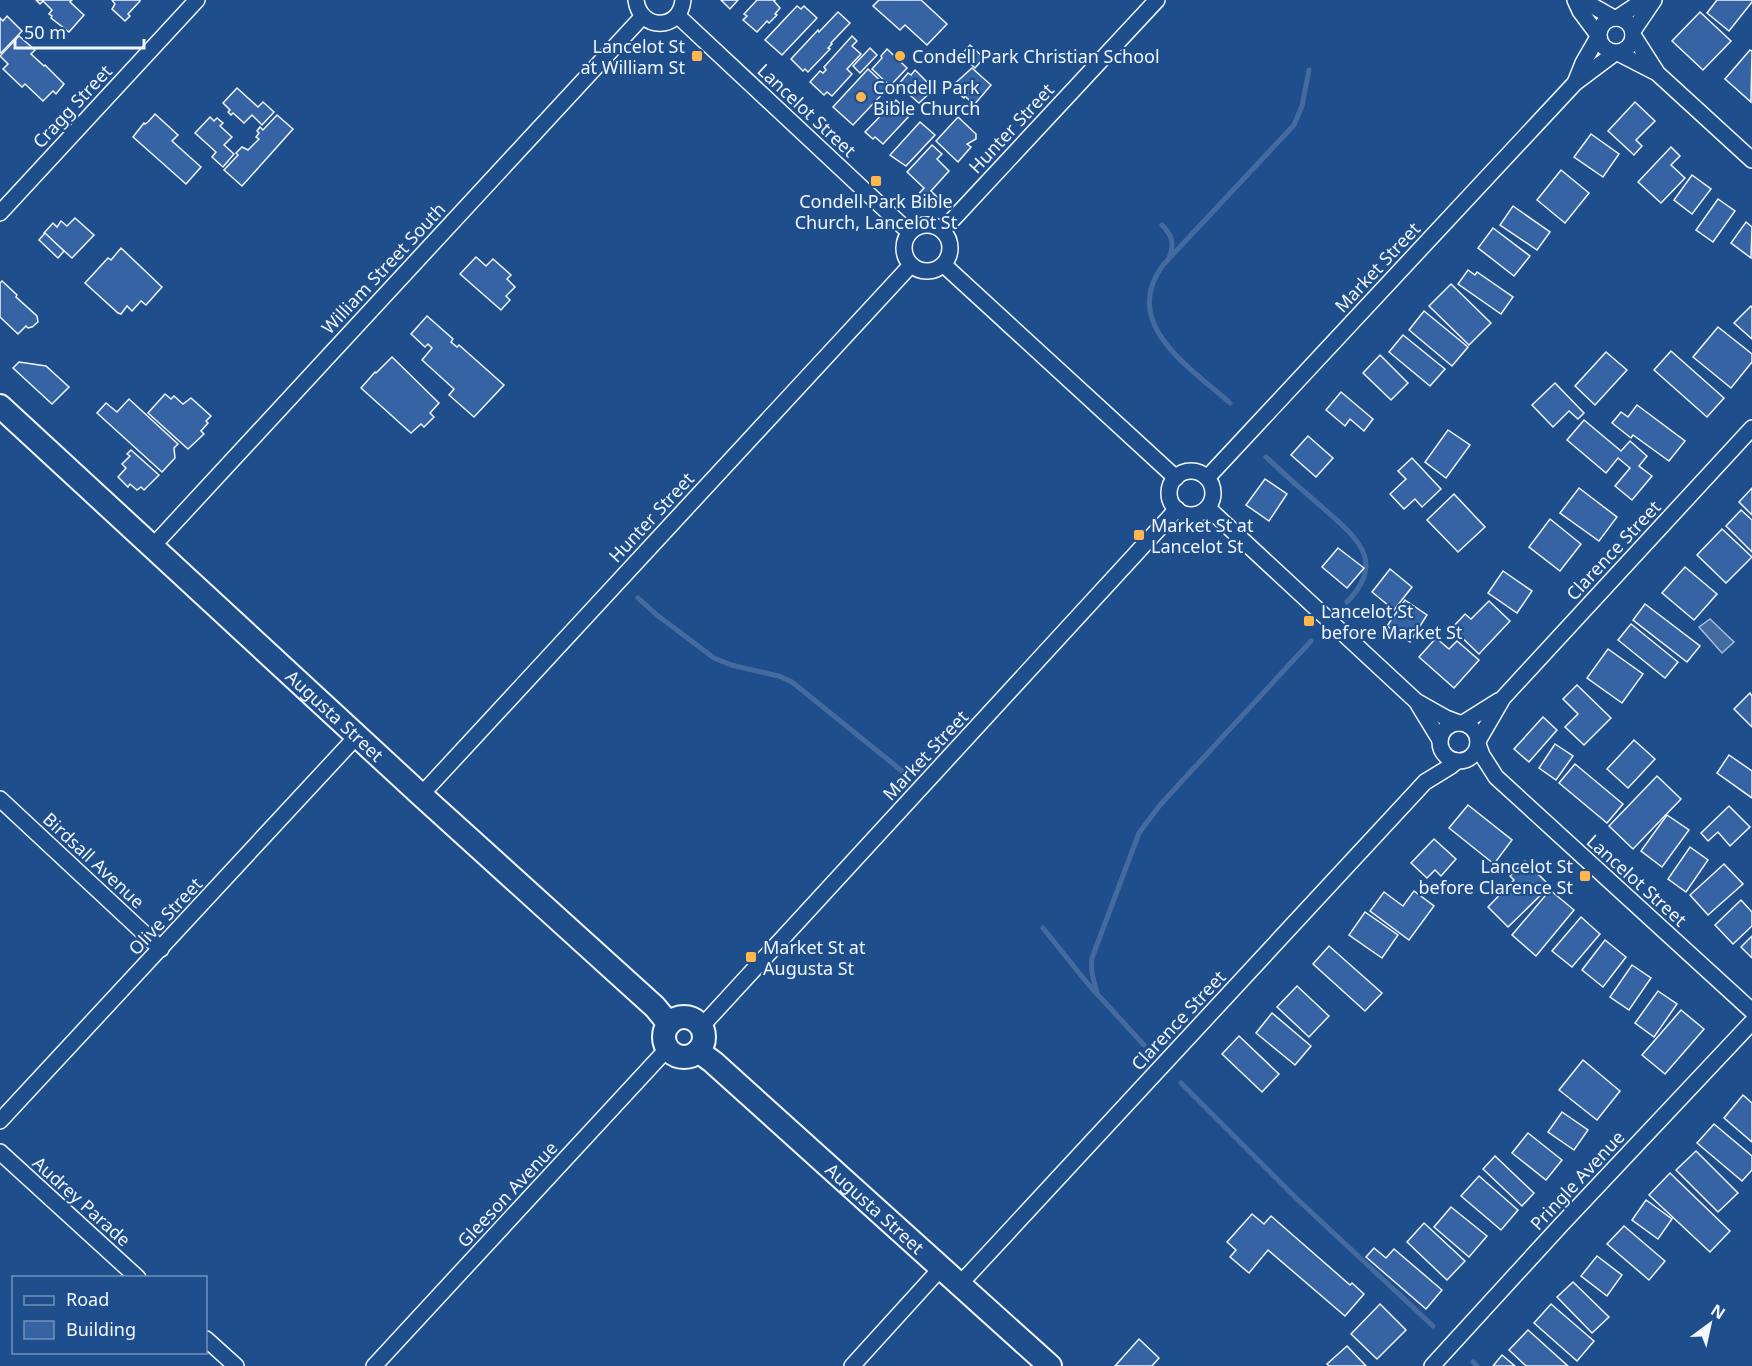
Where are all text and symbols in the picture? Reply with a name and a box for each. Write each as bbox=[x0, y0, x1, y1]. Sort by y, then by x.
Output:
scale bar bbox=[15, 12, 144, 50]
text: 50 m bbox=[24, 20, 66, 44]
place label: Lancelot St at William St bbox=[580, 34, 685, 79]
place label: Condell Park Christian School bbox=[912, 44, 1160, 68]
marker: Lancelot St at William St bbox=[690, 49, 704, 63]
marker: Condell Park Christian School bbox=[893, 49, 907, 63]
street label: Lancelot Street bbox=[753, 58, 862, 162]
street label: Cragg Street bbox=[27, 59, 117, 153]
place label: Condell Park Bible Church bbox=[873, 75, 980, 120]
street label: Hunter Street bbox=[963, 78, 1059, 178]
marker: Condell Park Bible Church bbox=[854, 90, 868, 104]
marker: Condell Park Bible Church, Lancelot St bbox=[869, 174, 883, 188]
place label: Condell Park Bible Church, Lancelot St bbox=[795, 189, 958, 234]
street label: William Street South bbox=[316, 197, 450, 339]
street label: Market Street bbox=[1329, 216, 1425, 317]
street label: Hunter Street bbox=[603, 467, 699, 567]
street label: Clarence Street bbox=[1561, 495, 1666, 605]
place label: Market St at Lancelot St bbox=[1151, 513, 1254, 558]
marker: Market St at Lancelot St bbox=[1132, 528, 1146, 542]
place label: Lancelot St before Market St bbox=[1321, 599, 1463, 644]
marker: Lancelot St before Market St bbox=[1302, 614, 1316, 628]
street label: Augusta Street bbox=[281, 664, 389, 767]
street label: Market Street bbox=[877, 704, 973, 805]
street label: Birdsall Avenue bbox=[38, 807, 150, 913]
street label: Lancelot Street bbox=[1582, 829, 1692, 932]
place label: Lancelot St before Clarence St bbox=[1418, 854, 1573, 899]
marker: Lancelot St before Clarence St bbox=[1578, 869, 1592, 883]
street label: Olive Street bbox=[123, 872, 207, 960]
place label: Market St at Augusta St bbox=[763, 935, 866, 980]
marker: Market St at Augusta St bbox=[744, 950, 758, 964]
street label: Clarence Street bbox=[1126, 965, 1231, 1075]
street label: Pringle Avenue bbox=[1525, 1125, 1629, 1235]
street label: Gleeson Avenue bbox=[452, 1136, 562, 1252]
street label: Audrey Parade bbox=[28, 1151, 136, 1251]
street label: Augusta Street bbox=[821, 1157, 930, 1259]
legend bbox=[12, 1276, 207, 1354]
text: Road bbox=[66, 1287, 109, 1311]
north arrow bbox=[1680, 1294, 1740, 1354]
text: N bbox=[1707, 1299, 1730, 1324]
text: Building bbox=[66, 1317, 136, 1341]

